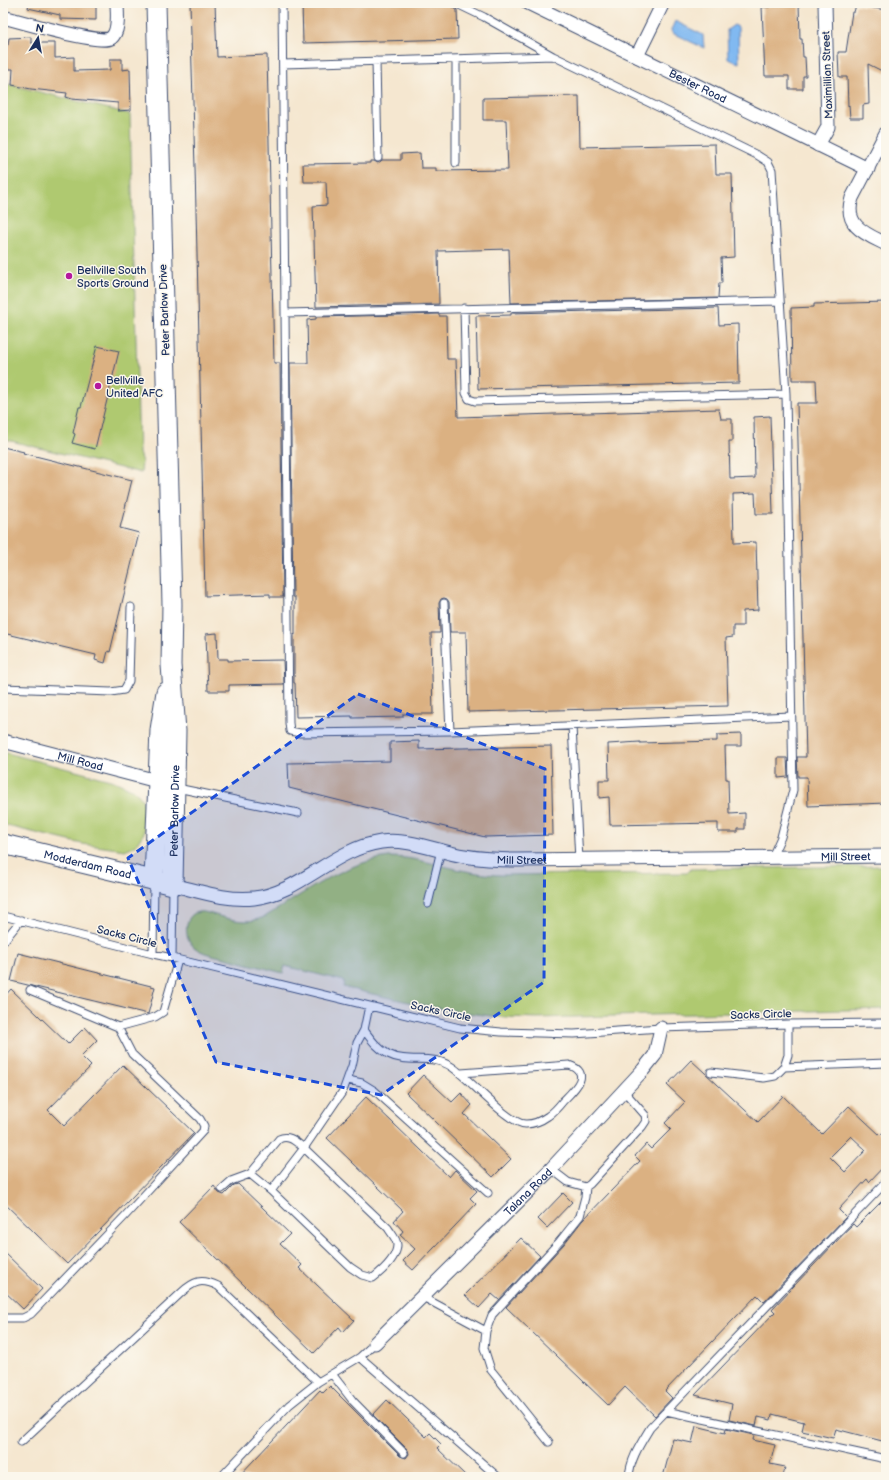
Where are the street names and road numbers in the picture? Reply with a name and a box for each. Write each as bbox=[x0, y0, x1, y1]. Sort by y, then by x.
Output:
street label: Maximillian Street bbox=[819, 30, 836, 119]
street label: Bester Road bbox=[667, 67, 729, 106]
street label: Peter Barlow Drive bbox=[156, 263, 173, 356]
street label: Mill Road bbox=[56, 749, 104, 774]
street label: Peter Barlow Drive bbox=[168, 764, 182, 857]
street label: Modderdam Road bbox=[42, 848, 133, 882]
street label: Mill Street bbox=[821, 850, 871, 864]
street label: Mill Street bbox=[496, 854, 547, 867]
street label: Sacks Circle bbox=[96, 923, 159, 950]
street label: Sacks Circle bbox=[409, 999, 473, 1024]
street label: Sacks Circle bbox=[730, 1007, 792, 1022]
street label: Talana Road bbox=[501, 1166, 555, 1219]

